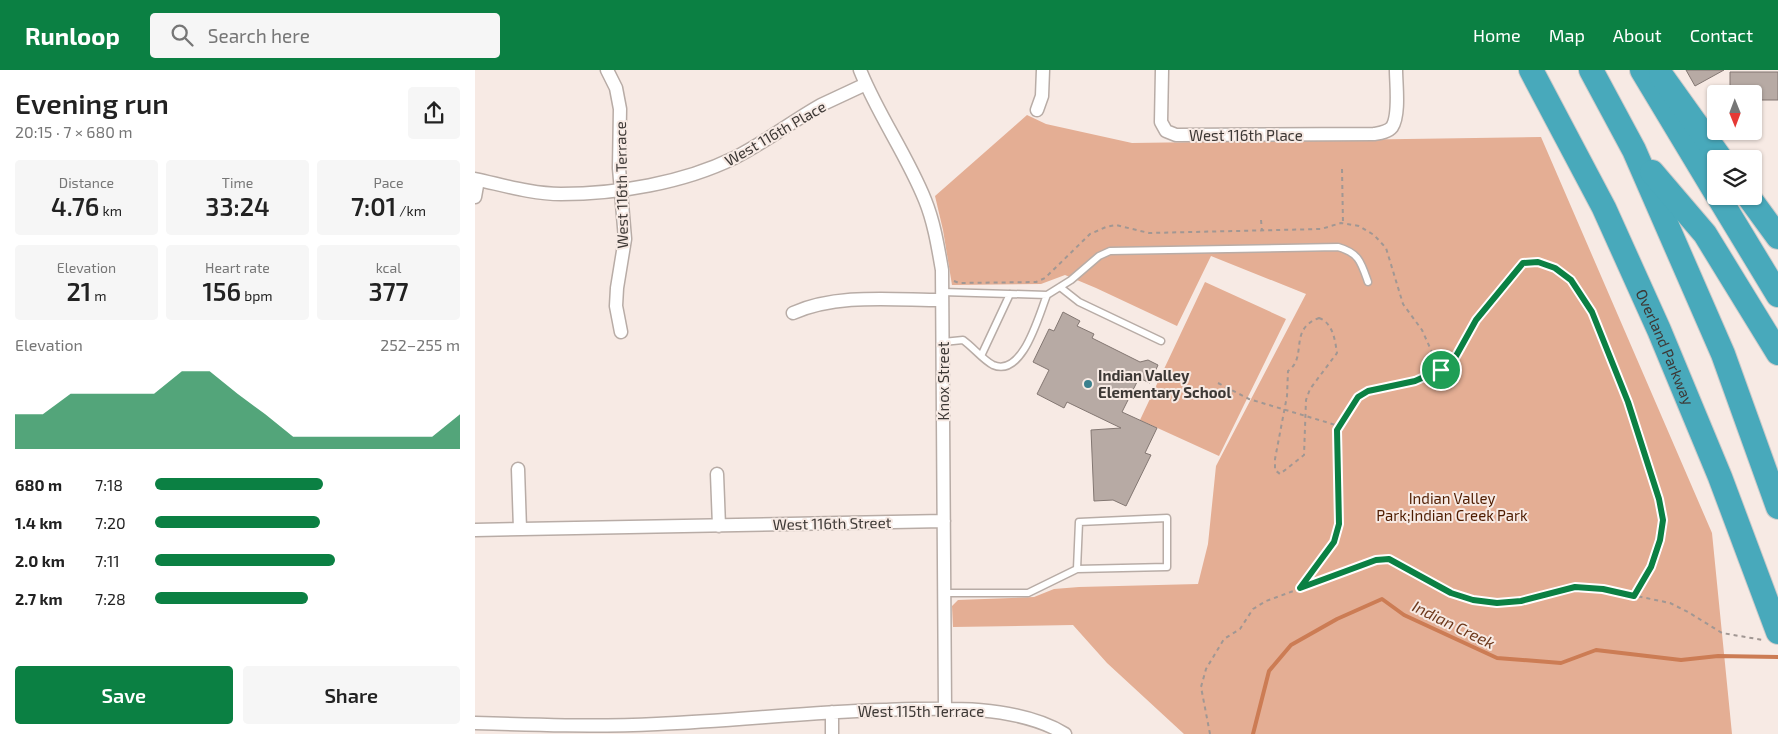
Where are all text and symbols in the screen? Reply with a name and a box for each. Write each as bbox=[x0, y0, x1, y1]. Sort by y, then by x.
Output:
search box bbox=[150, 13, 500, 58]
text: Runloop bbox=[25, 21, 120, 50]
icon: search bbox=[168, 21, 196, 49]
text: Search here bbox=[208, 24, 310, 47]
text: Home bbox=[1473, 24, 1521, 46]
text: Map bbox=[1549, 24, 1585, 46]
text: About bbox=[1613, 24, 1662, 46]
text: Contact bbox=[1690, 24, 1753, 46]
north arrow bbox=[1707, 85, 1763, 140]
map controls bbox=[1707, 85, 1762, 205]
text: Evening run bbox=[15, 86, 169, 120]
button: share bbox=[408, 87, 460, 139]
street label: West 116th Place bbox=[721, 97, 829, 169]
street label: West 116th Terrace bbox=[611, 121, 631, 249]
text: 20:15 · 7 × 680 m bbox=[15, 122, 132, 141]
street label: West 116th Place bbox=[1189, 126, 1303, 144]
button: layers bbox=[1707, 150, 1762, 205]
text: Distance bbox=[59, 174, 114, 191]
text: Time bbox=[222, 174, 253, 191]
text: Pace bbox=[373, 174, 404, 191]
text: 4.76 bbox=[51, 191, 99, 221]
text: 33:24 bbox=[205, 191, 270, 221]
text: 7:01 bbox=[351, 191, 396, 221]
text: km bbox=[99, 202, 122, 219]
text: /km bbox=[396, 202, 426, 219]
text: Elevation bbox=[57, 259, 116, 276]
text: Heart rate bbox=[205, 259, 270, 276]
text: kcal bbox=[376, 259, 401, 276]
text: 21 bbox=[66, 276, 91, 306]
text: 156 bbox=[202, 276, 241, 306]
text: 377 bbox=[368, 276, 409, 306]
street label: Overland Parkway bbox=[1633, 286, 1698, 408]
text: m bbox=[91, 287, 107, 304]
text: bpm bbox=[241, 287, 273, 304]
text: Elevation bbox=[15, 335, 83, 354]
text: 252–255 m bbox=[380, 335, 460, 354]
street label: Knox Street bbox=[934, 341, 952, 420]
pin bbox=[1420, 349, 1462, 391]
icon: arrive bbox=[1427, 356, 1455, 384]
place label: Indian Valley Elementary School bbox=[1098, 366, 1231, 402]
marker: Indian Valley Elementary School bbox=[1082, 378, 1094, 390]
text: 680 m bbox=[15, 475, 62, 494]
text: 7:18 bbox=[95, 475, 123, 494]
park label: Indian Valley Park;Indian Creek Park bbox=[1376, 489, 1528, 524]
text: 1.4 km bbox=[15, 513, 62, 532]
text: 7:20 bbox=[95, 513, 126, 532]
street label: West 116th Street bbox=[773, 513, 892, 533]
text: 2.0 km bbox=[15, 551, 65, 570]
text: 7:11 bbox=[95, 551, 120, 570]
text: 2.7 km bbox=[15, 589, 63, 608]
text: 7:28 bbox=[95, 589, 126, 608]
water label: Indian Creek bbox=[1410, 596, 1498, 652]
button: Save bbox=[15, 666, 233, 724]
button: Share bbox=[243, 666, 460, 724]
street label: West 115th Terrace bbox=[858, 702, 984, 720]

